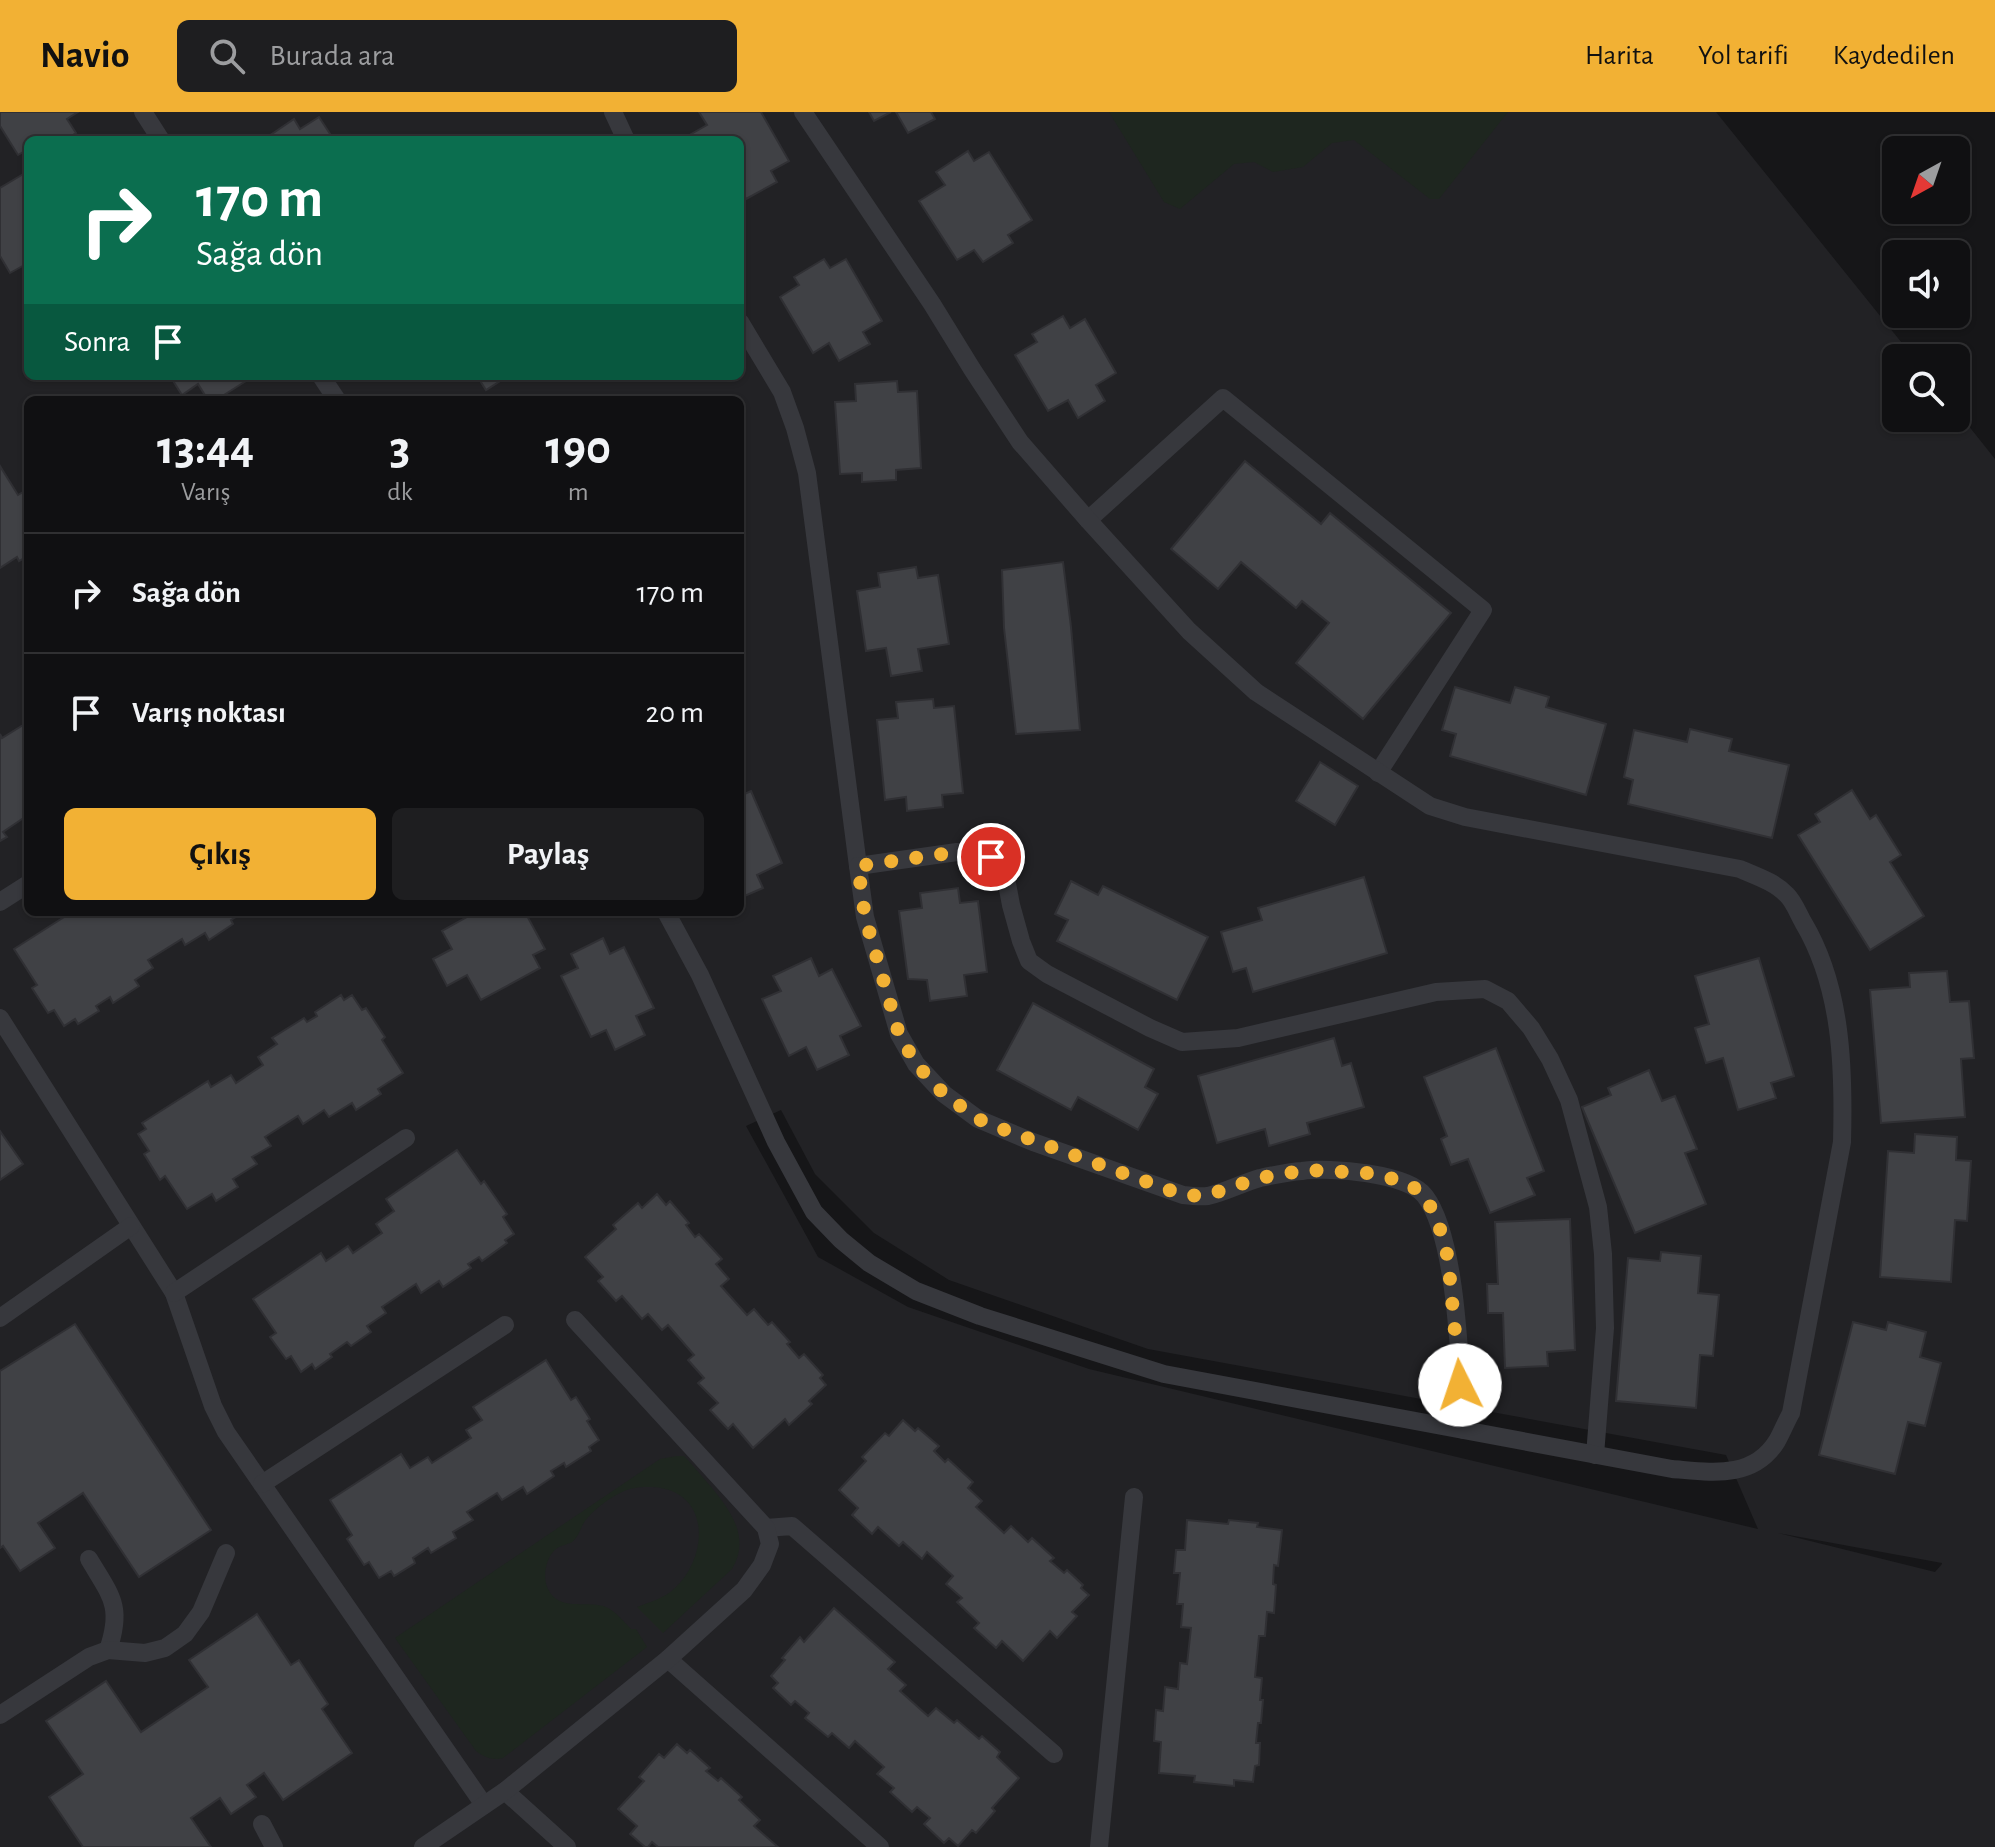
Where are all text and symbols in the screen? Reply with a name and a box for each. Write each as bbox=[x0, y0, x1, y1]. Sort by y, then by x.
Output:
search box bbox=[177, 20, 737, 92]
icon: search bbox=[205, 34, 249, 78]
text: Navio bbox=[40, 37, 129, 75]
text: Burada ara bbox=[269, 41, 395, 71]
text: Harita bbox=[1585, 42, 1654, 70]
text: Yol tarifi bbox=[1698, 42, 1789, 70]
text: Kaydedilen bbox=[1833, 42, 1955, 70]
north arrow bbox=[1882, 136, 1970, 224]
map controls bbox=[1882, 136, 1970, 432]
icon: right bbox=[64, 168, 168, 272]
text: 170 m bbox=[196, 171, 323, 227]
text: Sağa dön bbox=[196, 236, 323, 272]
button: sound bbox=[1882, 240, 1970, 328]
icon: arrive bbox=[146, 320, 190, 364]
text: Sonra bbox=[64, 327, 130, 357]
button: search bbox=[1882, 344, 1970, 432]
text: 13:44 bbox=[157, 425, 254, 473]
text: 3 bbox=[390, 425, 410, 473]
text: 190 bbox=[546, 425, 611, 473]
text: Varış bbox=[181, 479, 230, 505]
text: dk bbox=[387, 479, 413, 505]
text: m bbox=[568, 479, 589, 505]
icon: right bbox=[64, 571, 108, 615]
text: Sağa dön bbox=[132, 578, 241, 608]
text: 170 m bbox=[636, 578, 704, 608]
icon: arrive bbox=[64, 691, 108, 735]
text: Varış noktası bbox=[132, 698, 286, 728]
text: 20 m bbox=[646, 698, 704, 728]
button: Çıkış bbox=[64, 808, 376, 900]
button: Paylaş bbox=[392, 808, 704, 900]
pin bbox=[957, 823, 1025, 891]
icon: arrive bbox=[969, 835, 1013, 879]
position arrow bbox=[1418, 1343, 1502, 1427]

